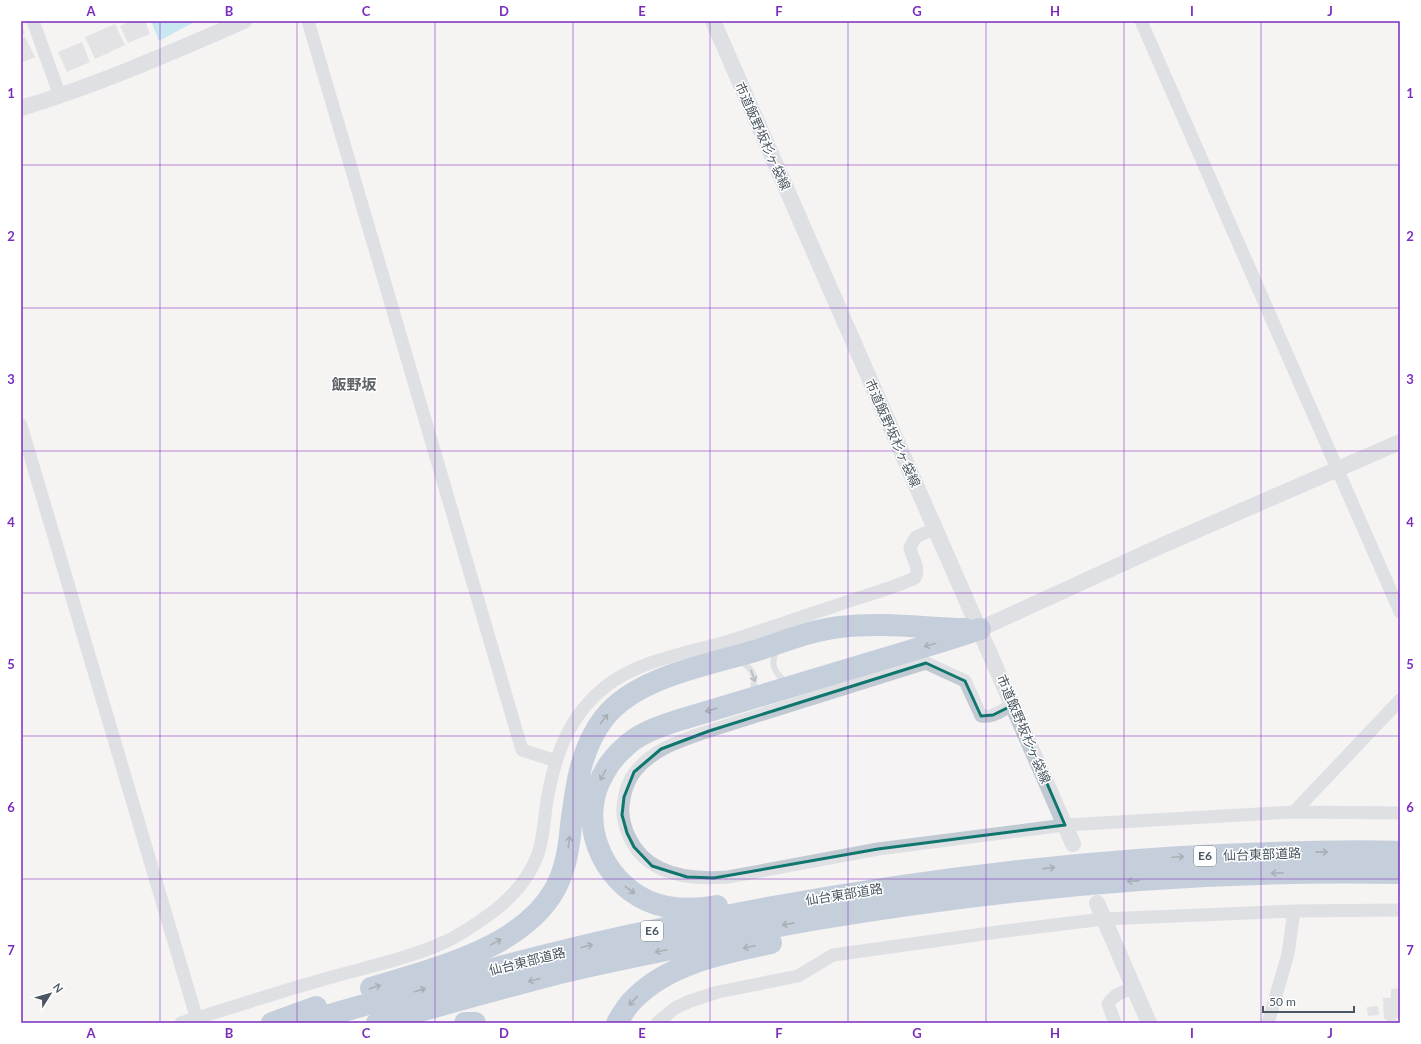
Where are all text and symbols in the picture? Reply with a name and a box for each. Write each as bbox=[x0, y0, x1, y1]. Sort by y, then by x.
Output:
text: A bbox=[85, 3, 96, 19]
text: B bbox=[225, 3, 234, 19]
text: C bbox=[362, 3, 371, 19]
text: D bbox=[499, 3, 509, 19]
text: E bbox=[638, 3, 646, 19]
text: F bbox=[775, 3, 783, 19]
text: G bbox=[912, 3, 922, 19]
text: H bbox=[1050, 3, 1060, 19]
text: I bbox=[1190, 3, 1194, 19]
text: J bbox=[1327, 3, 1333, 19]
street label: 市道飯野坂杉ヶ袋線 bbox=[732, 79, 794, 193]
text: 1 bbox=[7, 85, 15, 101]
text: 1 bbox=[1406, 85, 1414, 101]
text: 2 bbox=[7, 228, 15, 244]
text: 2 bbox=[1406, 228, 1414, 244]
text: 3 bbox=[7, 371, 15, 387]
text: 3 bbox=[1406, 371, 1414, 387]
district label: 飯野坂 bbox=[331, 375, 377, 393]
street label: 市道飯野坂杉ヶ袋線 bbox=[862, 376, 924, 490]
text: 4 bbox=[7, 514, 15, 530]
text: 4 bbox=[1406, 514, 1414, 530]
one-way arrow bbox=[924, 642, 937, 649]
text: 5 bbox=[7, 656, 15, 672]
text: 5 bbox=[1406, 656, 1414, 672]
one-way arrow bbox=[749, 669, 757, 681]
street label: 市道飯野坂杉ヶ袋線 bbox=[994, 672, 1054, 786]
one-way arrow bbox=[705, 707, 718, 714]
one-way arrow bbox=[600, 713, 609, 724]
one-way arrow bbox=[599, 768, 607, 780]
text: 6 bbox=[7, 799, 15, 815]
text: 6 bbox=[1406, 799, 1414, 815]
one-way arrow bbox=[565, 836, 573, 849]
street label: 仙台東部道路 bbox=[1223, 845, 1301, 863]
road number: E6 bbox=[1194, 846, 1216, 866]
one-way arrow bbox=[1315, 848, 1328, 856]
one-way arrow bbox=[1171, 853, 1184, 860]
one-way arrow bbox=[1042, 864, 1055, 871]
one-way arrow bbox=[1271, 870, 1284, 877]
one-way arrow bbox=[1127, 878, 1140, 885]
street label: 仙台東部道路 bbox=[804, 880, 884, 908]
one-way arrow bbox=[625, 886, 636, 894]
road number: E6 bbox=[641, 921, 663, 941]
one-way arrow bbox=[782, 921, 795, 929]
one-way arrow bbox=[490, 938, 502, 945]
text: 7 bbox=[7, 942, 15, 958]
one-way arrow bbox=[580, 942, 593, 949]
text: 7 bbox=[1406, 942, 1414, 958]
street label: 仙台東部道路 bbox=[487, 944, 567, 978]
one-way arrow bbox=[743, 944, 756, 952]
one-way arrow bbox=[655, 947, 668, 955]
north arrow bbox=[30, 974, 70, 1014]
one-way arrow bbox=[528, 977, 541, 984]
text: N bbox=[51, 980, 66, 995]
one-way arrow bbox=[368, 983, 381, 990]
one-way arrow bbox=[413, 985, 426, 993]
scale bar bbox=[1263, 988, 1354, 1014]
text: 50 m bbox=[1269, 994, 1296, 1009]
one-way arrow bbox=[628, 996, 638, 1006]
text: A bbox=[85, 1025, 96, 1041]
text: B bbox=[225, 1025, 234, 1041]
text: C bbox=[362, 1025, 371, 1041]
text: D bbox=[499, 1025, 509, 1041]
text: E bbox=[638, 1025, 646, 1041]
text: F bbox=[775, 1025, 783, 1041]
text: G bbox=[912, 1025, 922, 1041]
text: H bbox=[1050, 1025, 1060, 1041]
text: I bbox=[1190, 1025, 1194, 1041]
text: J bbox=[1327, 1025, 1333, 1041]

